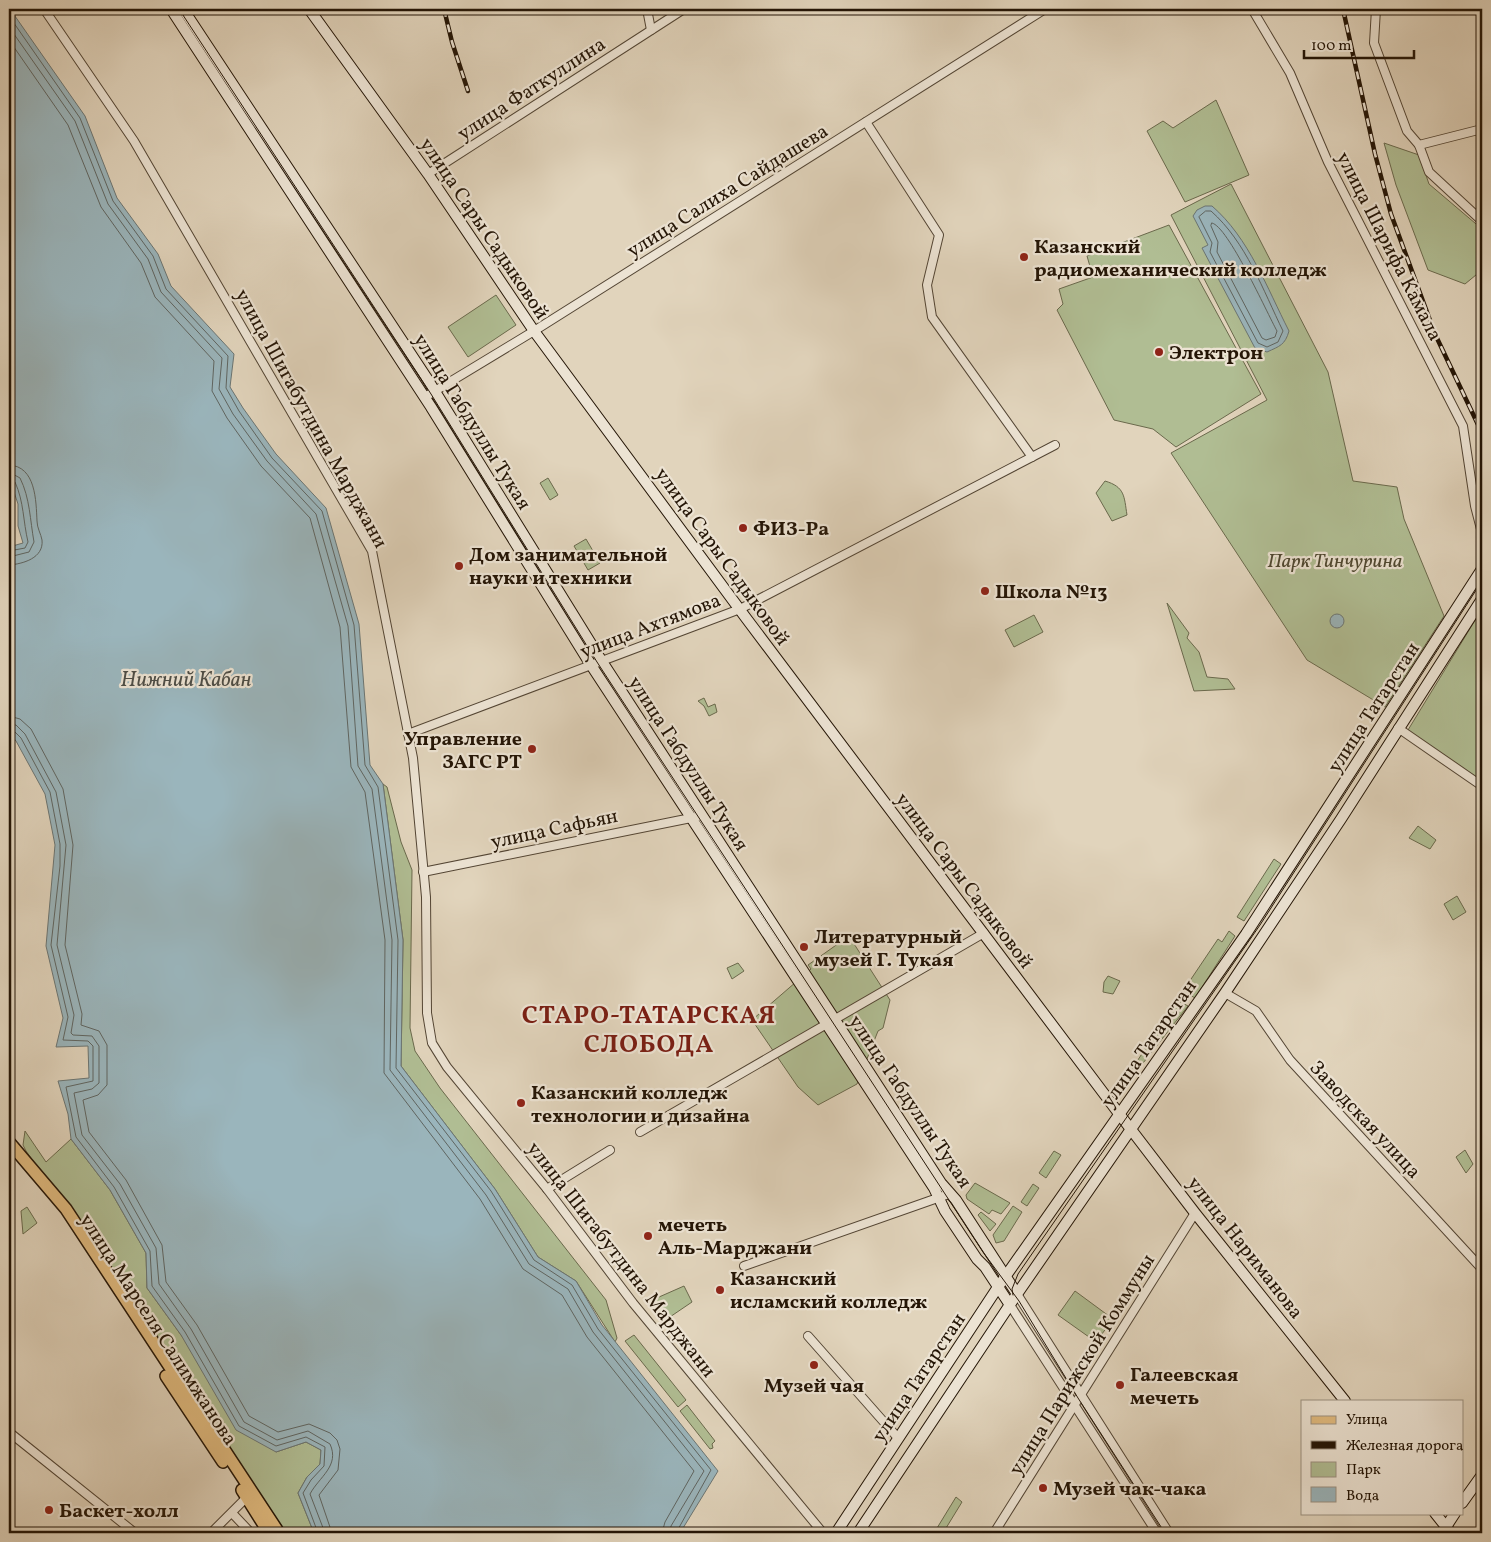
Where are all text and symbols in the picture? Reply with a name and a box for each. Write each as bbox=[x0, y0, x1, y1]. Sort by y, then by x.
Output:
scale bar bbox=[1304, 28, 1414, 60]
street label: улица Фаткуллина bbox=[452, 31, 612, 148]
text: 100 m bbox=[1311, 36, 1351, 57]
street label: улица Салиха Сайдашева bbox=[622, 118, 834, 265]
street label: улица Сары Садыковой bbox=[412, 133, 555, 326]
street label: улица Шарифа Камала bbox=[1328, 147, 1448, 346]
place label: Казанский радиомеханический колледж bbox=[1034, 234, 1327, 285]
marker: Казанский радиомеханический колледж bbox=[1018, 251, 1030, 263]
street label: улица Шигабутдина Марджани bbox=[227, 284, 393, 554]
street label: улица Габдуллы Тукая bbox=[406, 328, 537, 516]
place label: Электрон bbox=[1169, 340, 1263, 368]
marker: Электрон bbox=[1153, 346, 1165, 358]
street label: улица Сары Садыковой bbox=[647, 462, 796, 652]
place label: ФИЗ-Ра bbox=[753, 516, 829, 544]
marker: ФИЗ-Ра bbox=[737, 522, 749, 534]
place label: Дом занимательной науки и техники bbox=[469, 542, 668, 593]
park label: Парк Тинчурина bbox=[1268, 548, 1402, 576]
marker: Дом занимательной науки и техники bbox=[453, 560, 465, 572]
place label: Школа №13 bbox=[995, 579, 1108, 607]
marker: Школа №13 bbox=[979, 585, 991, 597]
street label: улица Ахтямова bbox=[576, 587, 725, 667]
street label: улица Татарстан bbox=[1322, 637, 1427, 779]
water label: Нижний Кабан bbox=[120, 666, 252, 695]
street label: улица Габдуллы Тукая bbox=[620, 671, 754, 857]
place label: Управление ЗАГС РТ bbox=[404, 726, 522, 777]
marker: Управление ЗАГС РТ bbox=[526, 743, 538, 755]
street label: улица Сары Садыковой bbox=[888, 787, 1039, 975]
street label: улица Сафьян bbox=[488, 803, 621, 857]
place label: Литературный музей Г. Тукая bbox=[814, 924, 962, 975]
marker: Литературный музей Г. Тукая bbox=[798, 941, 810, 953]
street label: улица Татарстан bbox=[1095, 974, 1204, 1114]
district label: СТАРО-ТАТАРСКАЯ СЛОБОДА bbox=[522, 999, 776, 1063]
street label: улица Габдуллы Тукая bbox=[841, 1010, 978, 1194]
street label: Заводская улица bbox=[1302, 1055, 1427, 1186]
place label: Казанский колледж технологии и дизайна bbox=[531, 1080, 750, 1131]
marker: Казанский колледж технологии и дизайна bbox=[515, 1097, 527, 1109]
street label: улица Шигабутдина Марджани bbox=[519, 1136, 722, 1384]
street label: улица Нариманова bbox=[1180, 1171, 1309, 1326]
street label: улица Марселя Салимжанова bbox=[72, 1209, 243, 1452]
place label: мечеть Аль-Марджани bbox=[658, 1212, 812, 1263]
marker: мечеть Аль-Марджани bbox=[642, 1230, 654, 1242]
street label: улица Парижской Коммуны bbox=[1003, 1249, 1163, 1481]
place label: Казанский исламский колледж bbox=[730, 1266, 928, 1317]
marker: Казанский исламский колледж bbox=[714, 1284, 726, 1296]
street label: улица Татарстан bbox=[866, 1308, 973, 1448]
marker: Музей чая bbox=[808, 1359, 820, 1371]
place label: Галеевская мечеть bbox=[1130, 1362, 1238, 1413]
place label: Музей чая bbox=[764, 1373, 864, 1401]
marker: Галеевская мечеть bbox=[1114, 1379, 1126, 1391]
legend bbox=[1301, 1400, 1464, 1514]
text: Улица bbox=[1346, 1410, 1388, 1431]
text: Железная дорога bbox=[1346, 1436, 1463, 1457]
text: Парк bbox=[1346, 1460, 1381, 1481]
place label: Музей чак-чака bbox=[1053, 1476, 1207, 1504]
marker: Музей чак-чака bbox=[1037, 1482, 1049, 1494]
text: Вода bbox=[1346, 1486, 1379, 1507]
place label: Баскет-холл bbox=[59, 1498, 179, 1526]
marker: Баскет-холл bbox=[43, 1504, 55, 1516]

